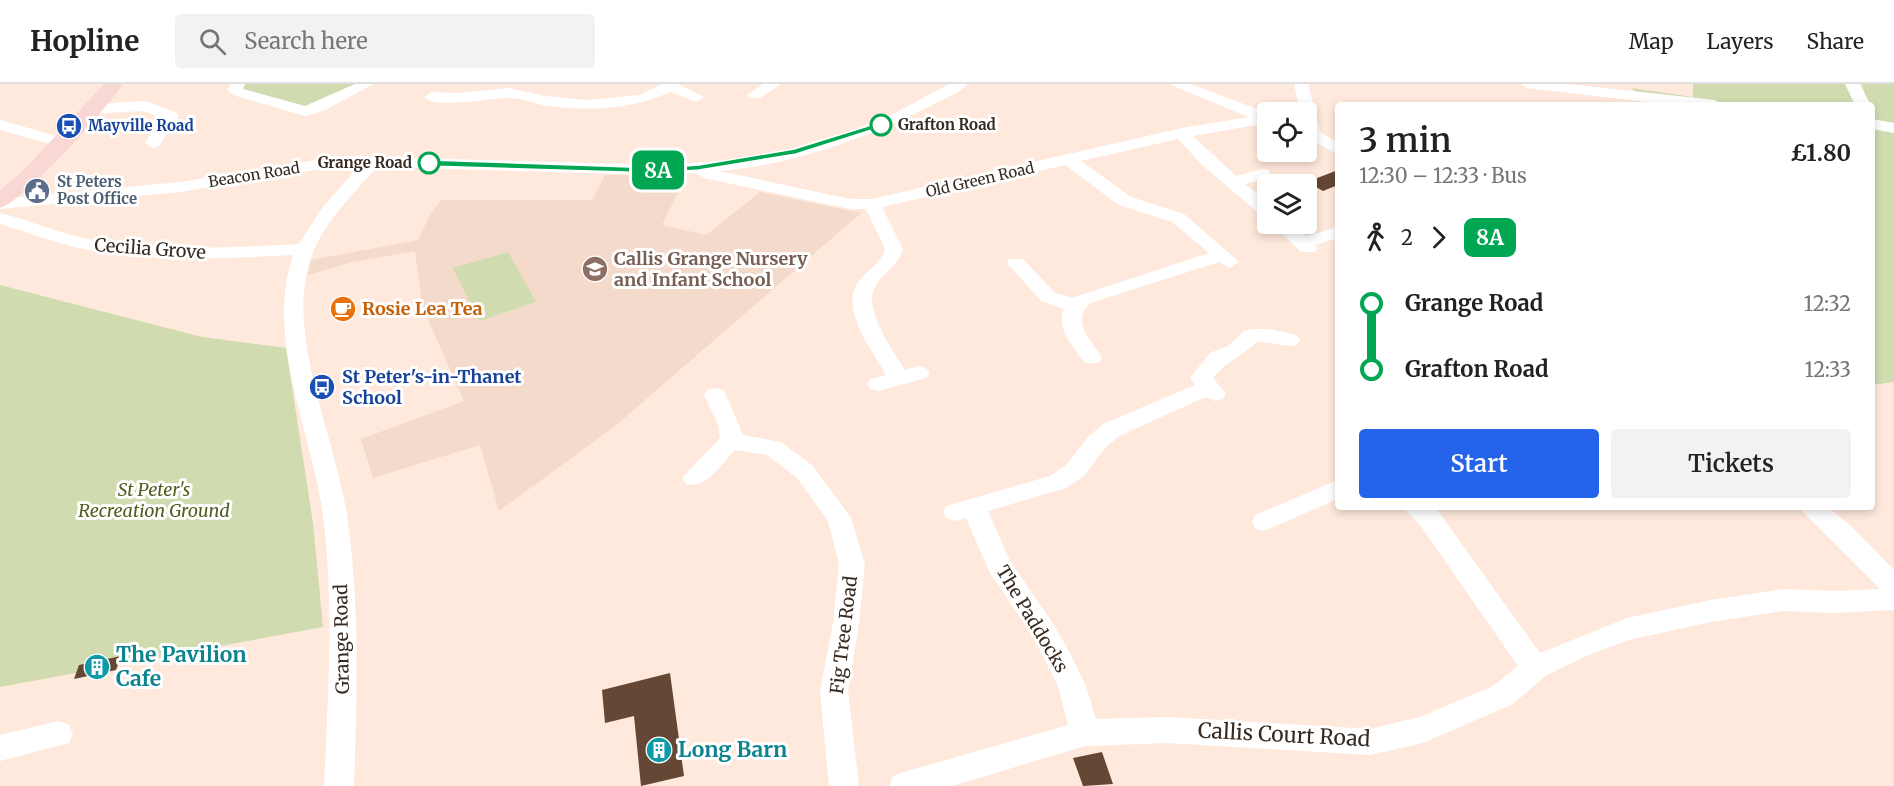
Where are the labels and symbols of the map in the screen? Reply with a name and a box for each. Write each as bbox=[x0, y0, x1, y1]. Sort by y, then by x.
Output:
bus stop icon: Mayville Road bbox=[54, 111, 84, 141]
marker: Grafton Road bbox=[870, 114, 892, 136]
place label: Grafton Road bbox=[898, 115, 996, 134]
place label: Mayville Road bbox=[88, 116, 194, 135]
line badge: 8A bbox=[631, 150, 685, 190]
marker: Grange Road bbox=[418, 152, 440, 174]
place label: Grange Road bbox=[318, 153, 412, 172]
street label: Beacon Road bbox=[207, 158, 301, 191]
street label: Old Green Road bbox=[924, 158, 1036, 201]
place label: St Peters Post Office bbox=[57, 172, 137, 208]
public building icon: St Peters Post Office bbox=[22, 176, 52, 206]
street label: Cecilia Grove bbox=[94, 233, 207, 264]
place label: Callis Grange Nursery and Infant School bbox=[614, 247, 808, 291]
school or university icon: Callis Grange Nursery and Infant School bbox=[580, 254, 610, 284]
cafe icon: Rosie Lea Tea bbox=[328, 294, 358, 324]
place label: Rosie Lea Tea bbox=[362, 297, 483, 320]
place label: St Peter's-in-Thanet School bbox=[342, 365, 522, 409]
bus stop icon: St Peter's-in-Thanet School bbox=[307, 372, 337, 402]
park label: St Peter's Recreation Ground bbox=[78, 478, 230, 522]
street label: The Paddocks bbox=[991, 561, 1074, 677]
street label: Fig Tree Road bbox=[825, 574, 862, 695]
street label: Grange Road bbox=[329, 584, 354, 694]
place label: The Pavilion Cafe bbox=[116, 641, 247, 692]
building icon: The Pavilion Cafe bbox=[82, 652, 112, 682]
street label: Callis Court Road bbox=[1197, 716, 1371, 753]
building icon: Long Barn bbox=[644, 735, 674, 765]
place label: Long Barn bbox=[678, 736, 787, 763]

